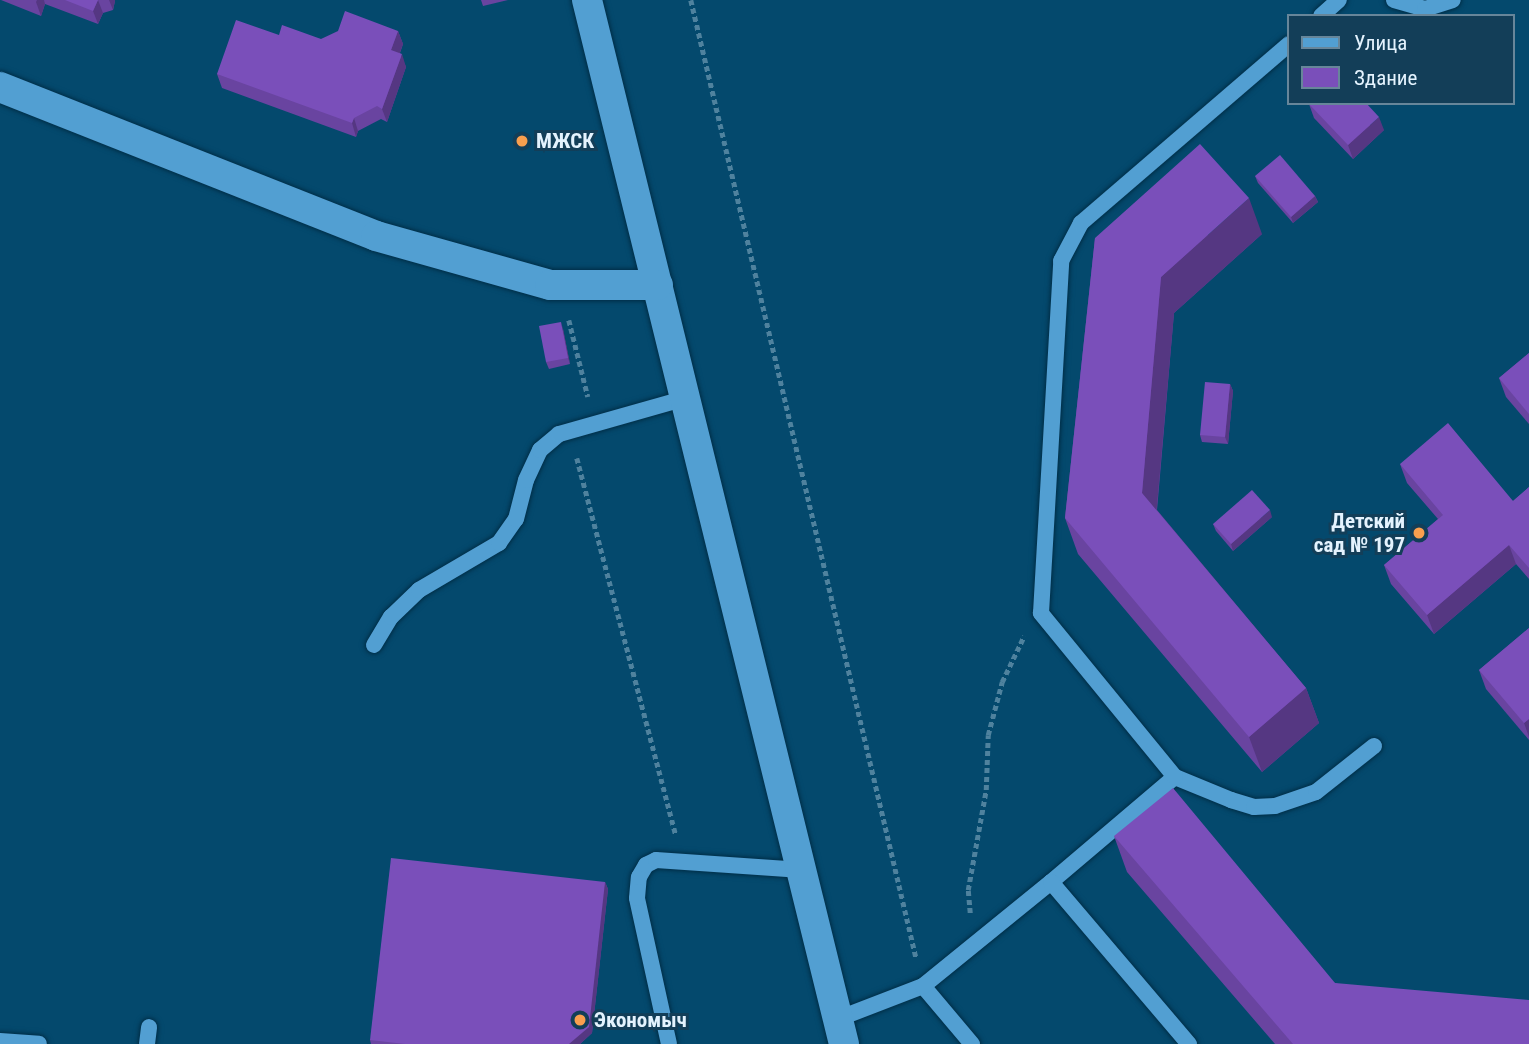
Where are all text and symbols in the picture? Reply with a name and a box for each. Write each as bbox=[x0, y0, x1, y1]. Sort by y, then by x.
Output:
legend bbox=[1288, 14, 1515, 105]
text: Улица bbox=[1354, 31, 1407, 55]
text: Здание bbox=[1354, 66, 1417, 90]
place label: МЖСК bbox=[536, 128, 594, 154]
marker: МЖСК bbox=[514, 133, 530, 149]
place label: Детский сад № 197 bbox=[1314, 508, 1405, 558]
marker: Детский сад № 197 bbox=[1411, 525, 1427, 541]
place label: Экономыч bbox=[594, 1007, 687, 1033]
marker: Экономыч bbox=[572, 1012, 588, 1028]

